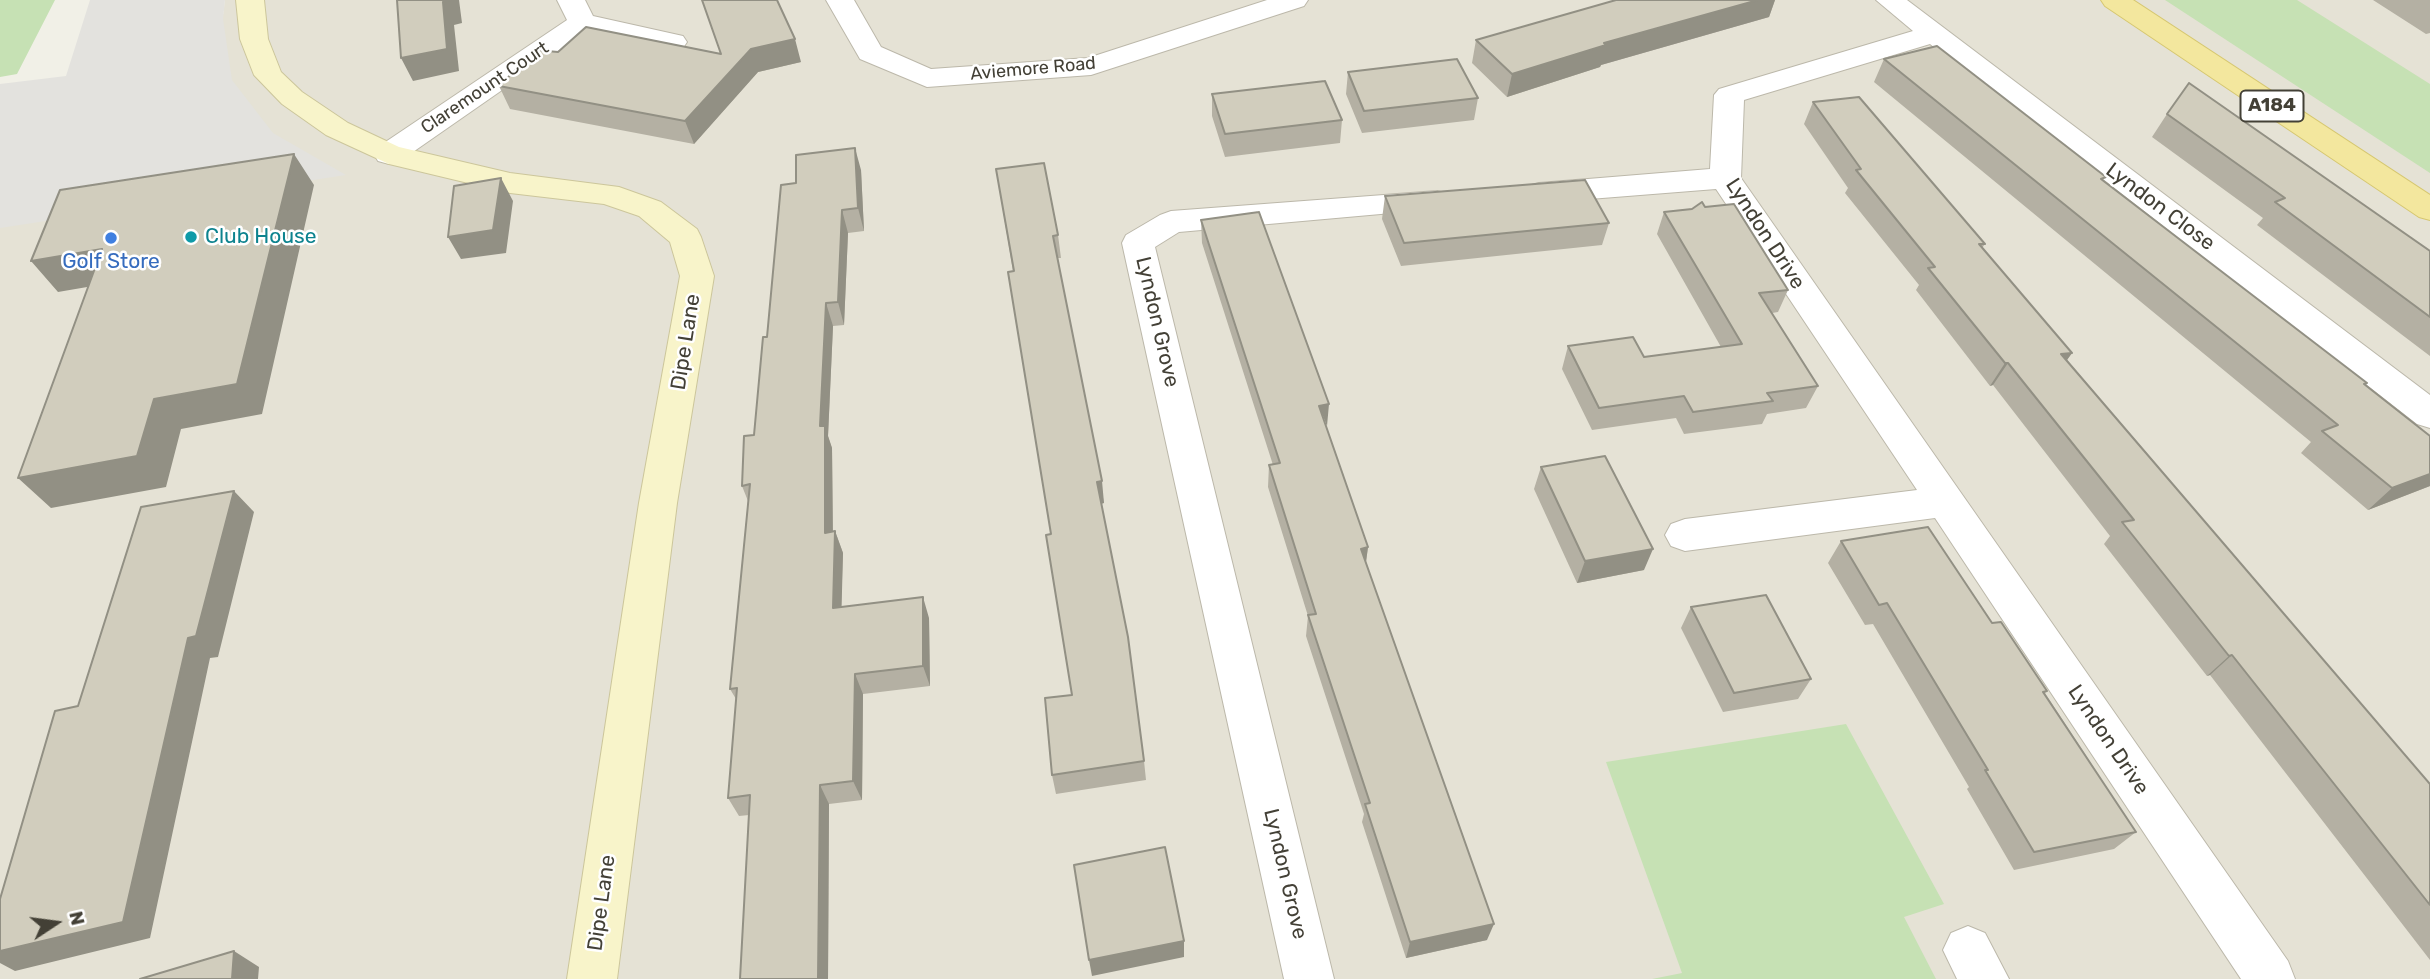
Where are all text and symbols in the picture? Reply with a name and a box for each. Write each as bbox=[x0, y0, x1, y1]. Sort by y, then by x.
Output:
street label: Claremount Court bbox=[417, 37, 553, 139]
street label: Aviemore Road bbox=[969, 53, 1097, 85]
road number: A184 bbox=[2240, 90, 2304, 122]
street label: Lyndon Close bbox=[2100, 158, 2220, 256]
street label: Lyndon Drive bbox=[1720, 174, 1810, 294]
place label: Club House bbox=[205, 224, 317, 250]
marker: Club House bbox=[183, 229, 199, 245]
marker: Golf Store bbox=[103, 230, 119, 246]
place label: Golf Store bbox=[62, 249, 160, 275]
street label: Lyndon Grove bbox=[1130, 254, 1184, 390]
street label: Dipe Lane bbox=[666, 292, 706, 392]
street label: Lyndon Drive bbox=[2062, 680, 2154, 800]
street label: Lyndon Grove bbox=[1258, 806, 1312, 942]
street label: Dipe Lane bbox=[583, 853, 621, 953]
north arrow bbox=[21, 888, 91, 958]
text: N bbox=[64, 909, 90, 927]

